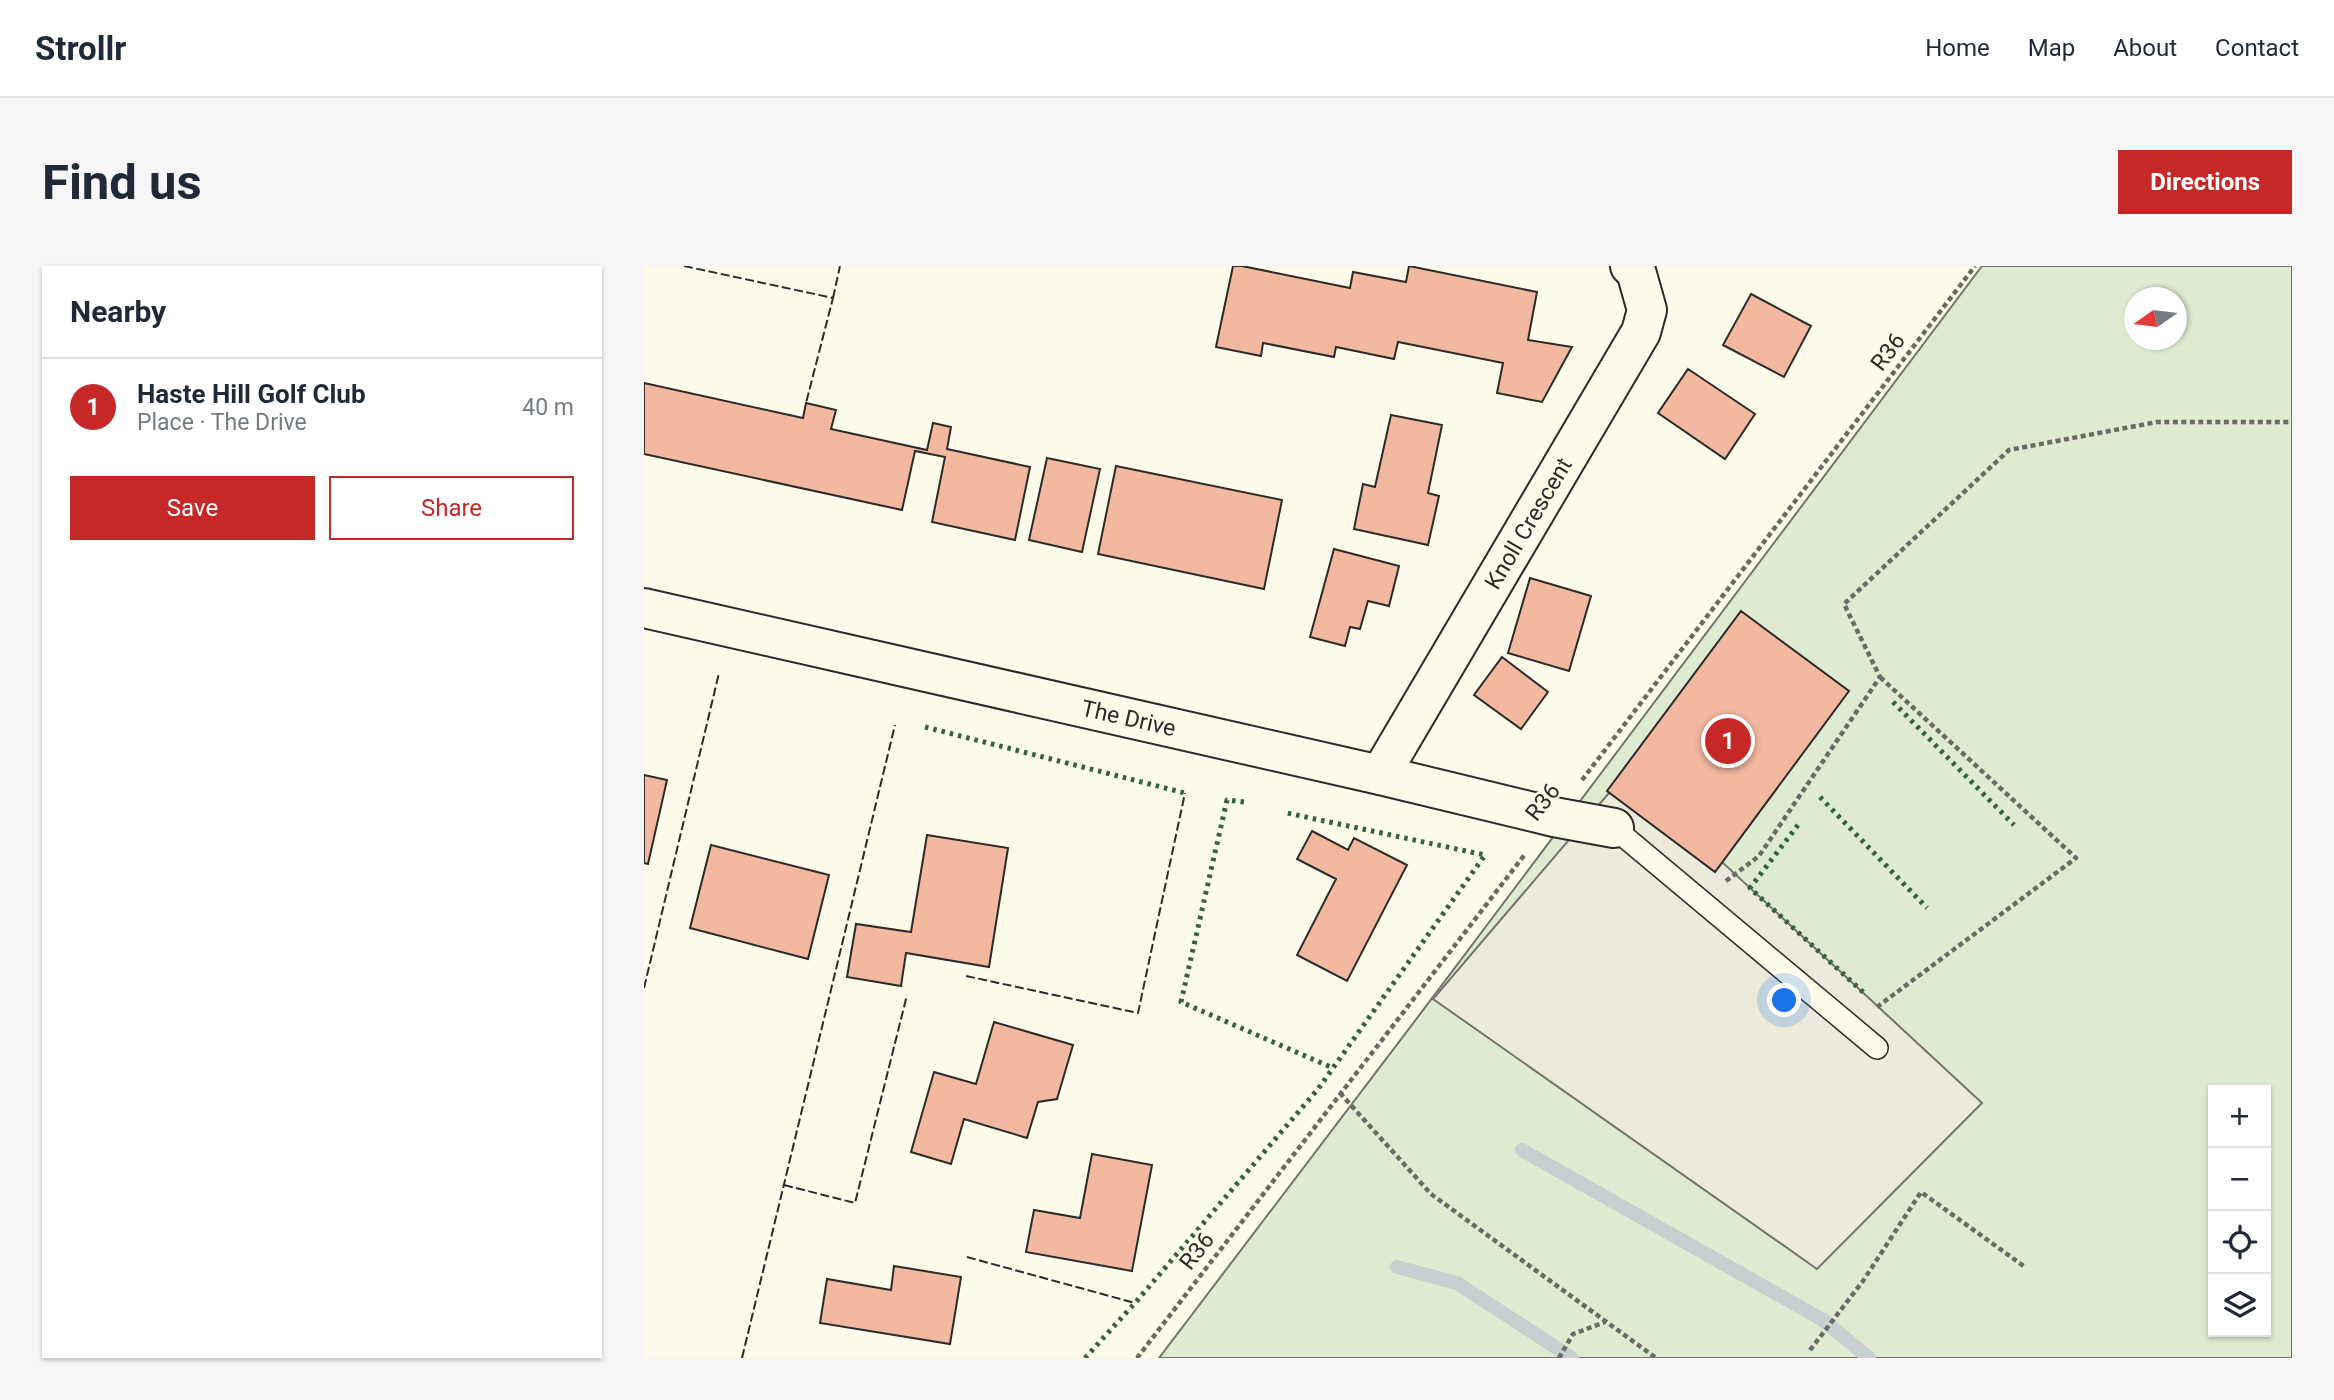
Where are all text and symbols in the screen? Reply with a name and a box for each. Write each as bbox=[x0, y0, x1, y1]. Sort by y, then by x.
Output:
text: Strollr bbox=[35, 29, 126, 68]
text: Home bbox=[1925, 34, 1990, 62]
text: Map bbox=[2028, 34, 2075, 62]
text: About bbox=[2113, 34, 2177, 62]
text: Contact bbox=[2215, 34, 2299, 62]
button: Directions bbox=[2118, 150, 2292, 214]
text: Find us bbox=[42, 154, 202, 211]
north arrow bbox=[2124, 287, 2187, 350]
text: Nearby bbox=[70, 294, 166, 329]
street label: R36 bbox=[1865, 328, 1911, 376]
text: Haste Hill Golf Club bbox=[137, 379, 366, 409]
text: 1 bbox=[86, 394, 100, 421]
text: 40 m bbox=[522, 394, 574, 421]
text: Place · The Drive bbox=[137, 409, 307, 436]
street label: Knoll Crescent bbox=[1479, 453, 1577, 594]
button: Save bbox=[70, 476, 315, 540]
button: Share bbox=[329, 476, 574, 540]
street label: The Drive bbox=[1079, 694, 1178, 742]
pin: 1 bbox=[1705, 715, 1751, 767]
street label: R36 bbox=[1520, 778, 1566, 826]
your location bbox=[1767, 983, 1801, 1017]
map controls bbox=[2208, 1085, 2271, 1337]
button: + bbox=[2208, 1085, 2271, 1148]
button: − bbox=[2208, 1148, 2271, 1211]
button: locate bbox=[2208, 1211, 2271, 1274]
street label: R36 bbox=[1174, 1227, 1220, 1275]
button: layers bbox=[2208, 1274, 2271, 1337]

